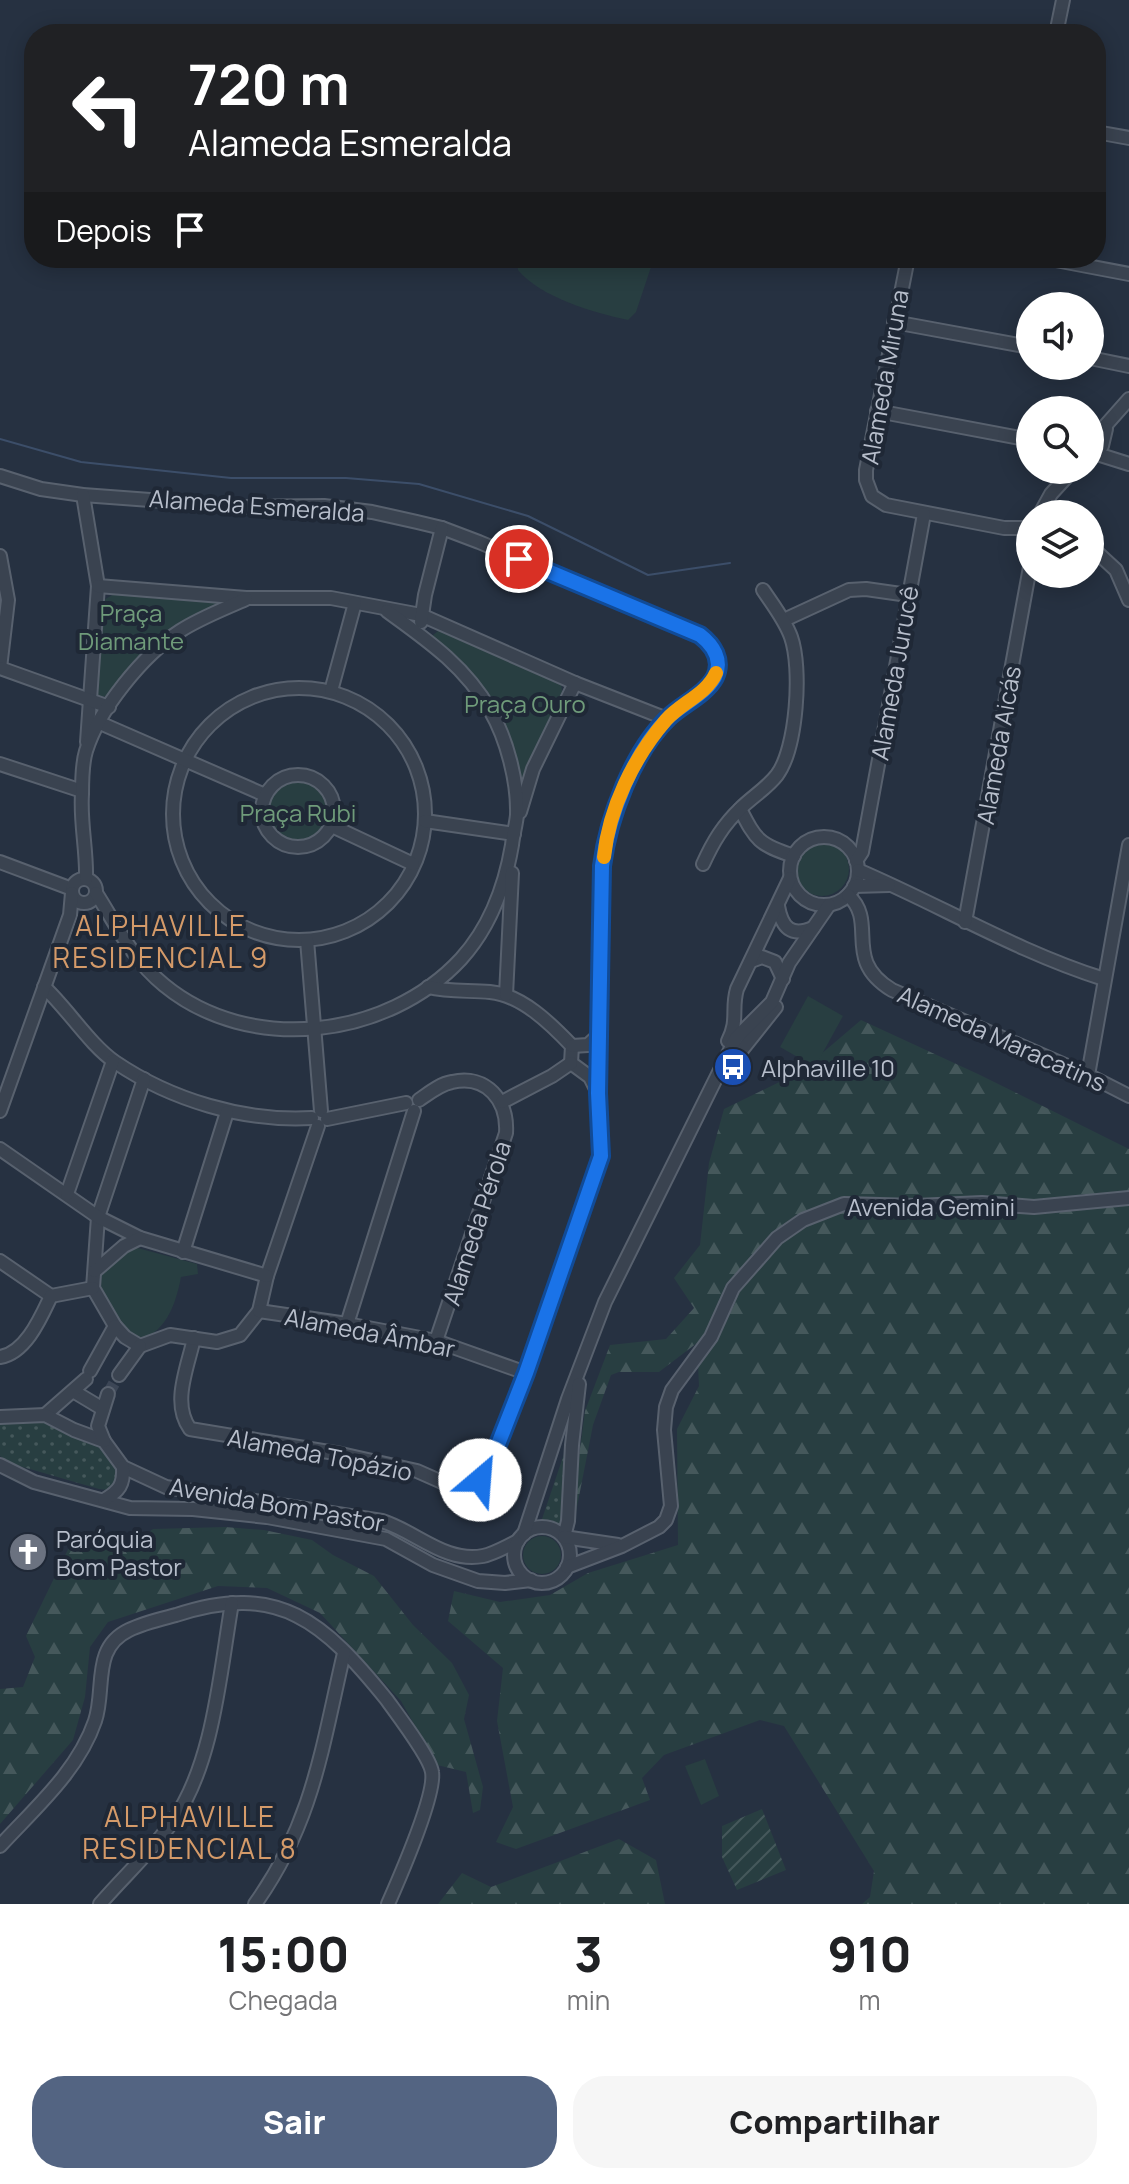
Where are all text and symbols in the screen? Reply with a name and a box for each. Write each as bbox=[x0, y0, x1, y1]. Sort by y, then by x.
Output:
text: 720 m bbox=[188, 45, 350, 122]
icon: left bbox=[56, 56, 160, 160]
text: Alameda Esmeralda bbox=[188, 118, 512, 167]
icon: arrive bbox=[168, 208, 212, 252]
text: Depois bbox=[56, 210, 152, 251]
street label: Alameda Miruna bbox=[852, 287, 916, 467]
map controls bbox=[1016, 292, 1104, 588]
button: sound bbox=[1016, 292, 1104, 380]
button: search bbox=[1016, 396, 1104, 484]
street label: Alameda Esmeralda bbox=[148, 481, 366, 529]
button: layers bbox=[1016, 500, 1104, 588]
pin bbox=[485, 525, 553, 593]
icon: arrive bbox=[497, 537, 541, 581]
street label: Alameda Jurucê bbox=[862, 583, 926, 763]
park label: Praça Diamante bbox=[78, 596, 184, 657]
street label: Alameda Aicás bbox=[968, 663, 1028, 827]
park label: Praça Ouro bbox=[464, 687, 586, 720]
park label: Praça Rubi bbox=[240, 796, 356, 829]
district label: ALPHAVILLE RESIDENCIAL 9 bbox=[53, 906, 269, 976]
street label: Alameda Maracatins bbox=[893, 977, 1111, 1099]
bus stop icon: Alphaville 10 bbox=[712, 1046, 754, 1088]
place label: Alphaville 10 bbox=[761, 1051, 895, 1084]
street label: Alameda Pérola bbox=[434, 1137, 518, 1309]
street label: Avenida Gemini bbox=[847, 1190, 1015, 1223]
street label: Alameda Âmbar bbox=[282, 1299, 458, 1365]
street label: Alameda Topázio bbox=[225, 1420, 415, 1488]
position arrow bbox=[438, 1438, 522, 1522]
street label: Avenida Bom Pastor bbox=[167, 1469, 387, 1539]
place label: Paróquia Bom Pastor bbox=[56, 1522, 182, 1583]
church icon: Paróquia Bom Pastor bbox=[7, 1531, 49, 1573]
district label: ALPHAVILLE RESIDENCIAL 8 bbox=[82, 1797, 298, 1867]
text: 15:00 bbox=[217, 1921, 349, 1986]
text: 3 bbox=[574, 1921, 603, 1986]
text: 910 bbox=[828, 1921, 912, 1986]
text: Chegada bbox=[229, 1982, 338, 2018]
text: min bbox=[567, 1982, 610, 2018]
text: m bbox=[859, 1982, 881, 2018]
button: Sair bbox=[32, 2076, 557, 2168]
button: Compartilhar bbox=[573, 2076, 1097, 2168]

